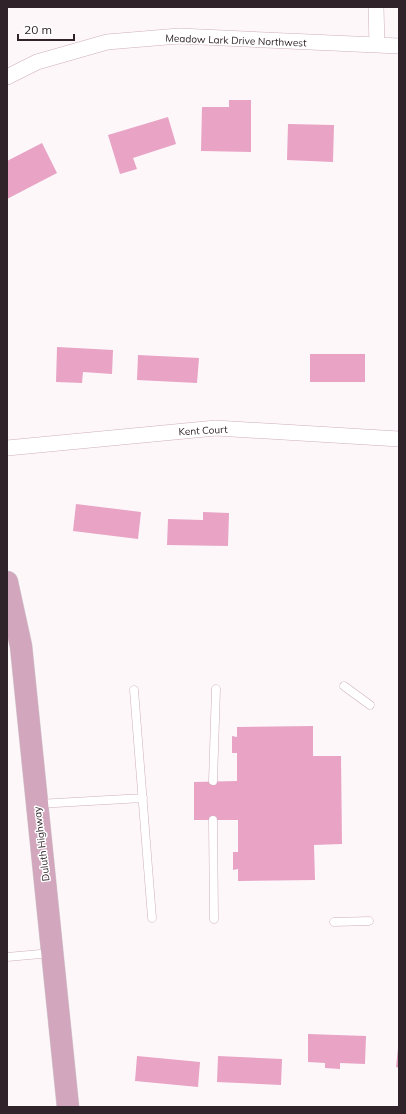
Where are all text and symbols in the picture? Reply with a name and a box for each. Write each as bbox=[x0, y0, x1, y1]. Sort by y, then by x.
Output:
scale bar bbox=[18, 16, 74, 42]
text: 20 m bbox=[24, 22, 52, 37]
street label: Meadow Lark Drive Northwest bbox=[165, 32, 307, 49]
street label: Kent Court bbox=[178, 423, 228, 438]
street label: Duluth Highway bbox=[30, 805, 53, 882]

